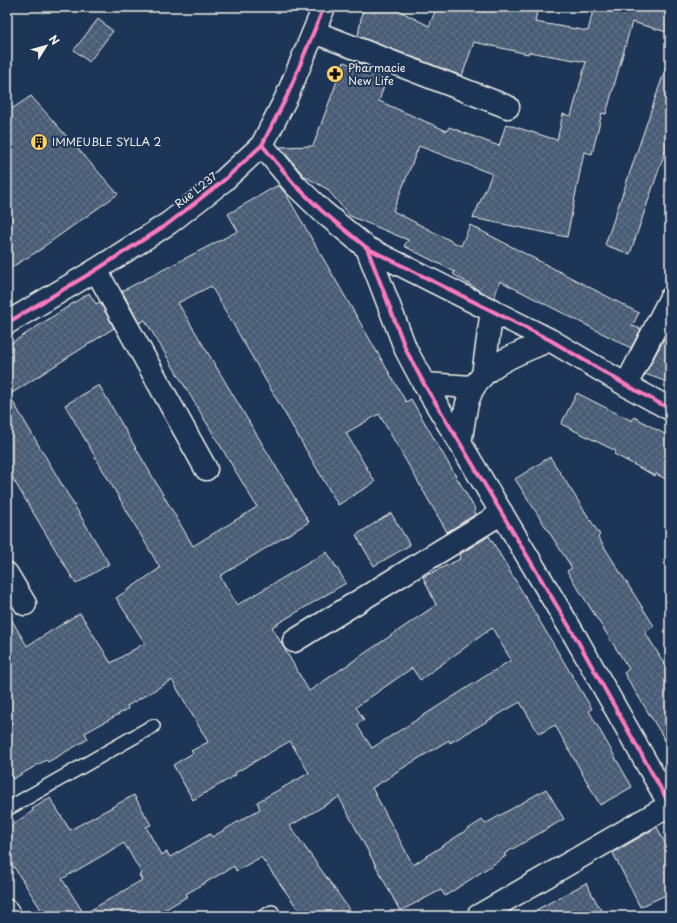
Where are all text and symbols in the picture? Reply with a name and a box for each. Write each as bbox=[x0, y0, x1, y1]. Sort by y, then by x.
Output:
north arrow bbox=[26, 26, 66, 66]
text: N bbox=[45, 31, 64, 49]
place label: Pharmacie New Life bbox=[348, 59, 406, 89]
pharmacy icon: Pharmacie New Life bbox=[325, 64, 345, 84]
building icon: IMMEUBLE SYLLA 2 bbox=[29, 132, 49, 152]
place label: IMMEUBLE SYLLA 2 bbox=[52, 133, 162, 150]
street label: Rue L237 bbox=[171, 168, 221, 212]

